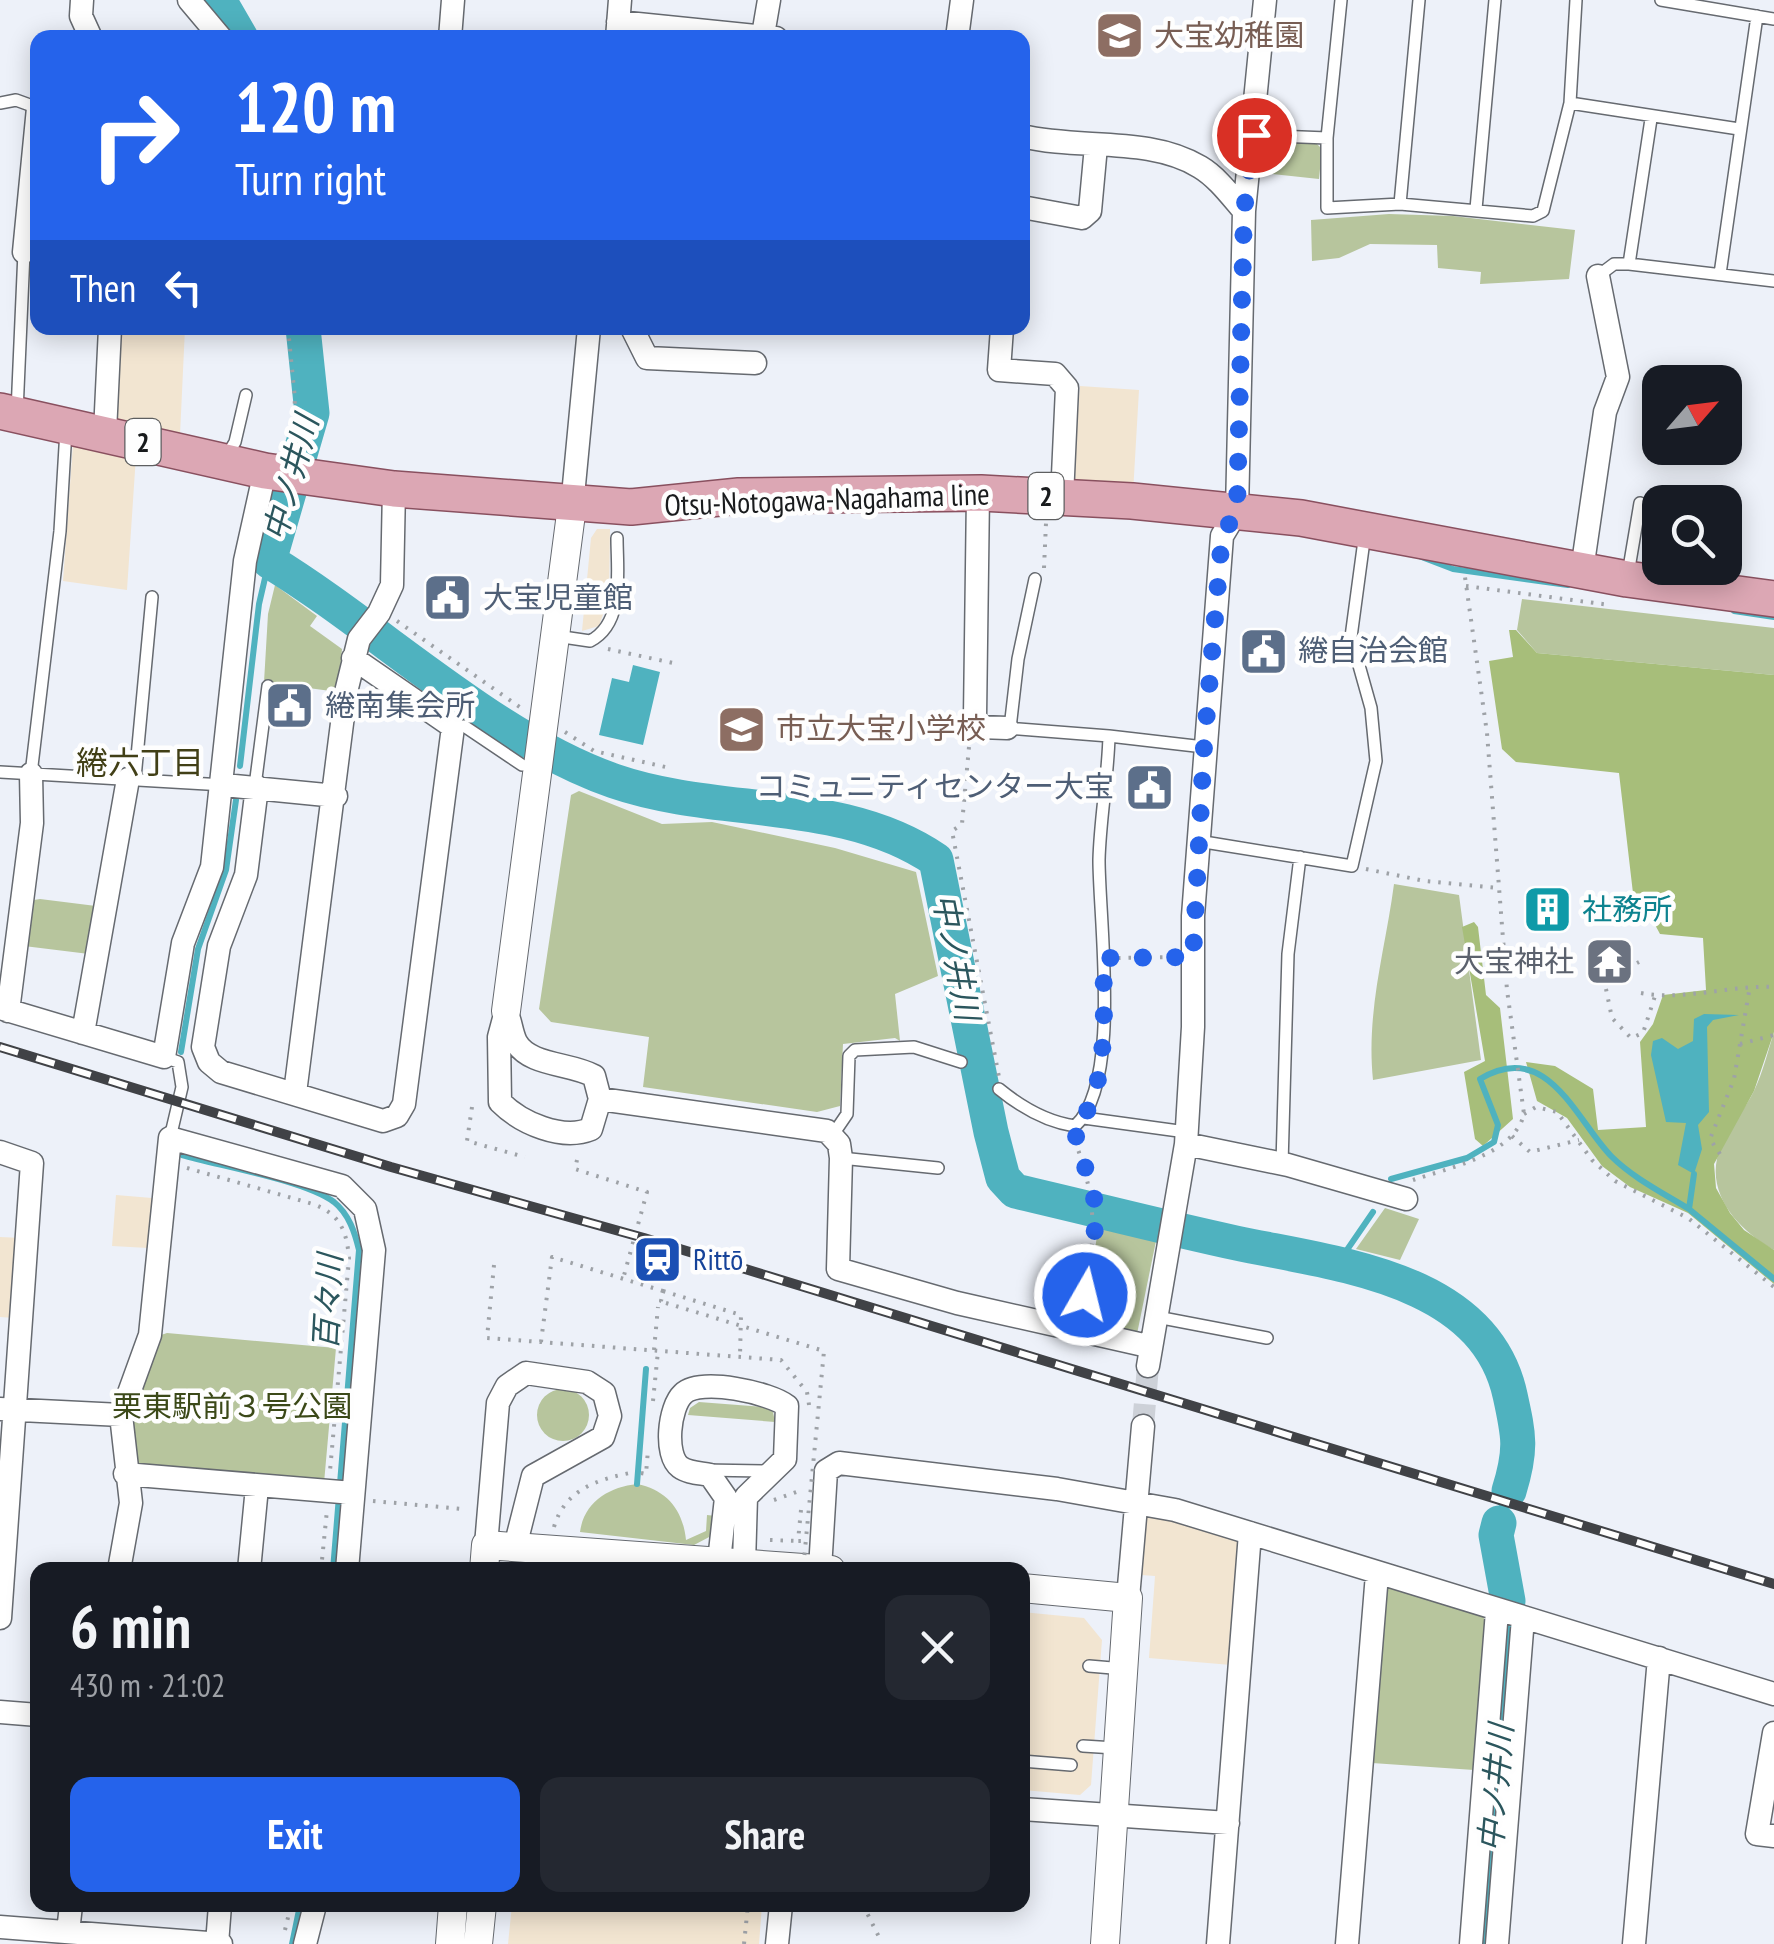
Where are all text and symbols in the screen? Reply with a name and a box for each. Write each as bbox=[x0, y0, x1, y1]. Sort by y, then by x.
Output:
school or university icon: 大宝幼稚園 bbox=[1093, 10, 1145, 62]
place label: 大宝幼稚園 bbox=[1154, 15, 1304, 54]
text: 120 m bbox=[235, 61, 396, 151]
icon: right bbox=[70, 70, 200, 200]
pin bbox=[1212, 93, 1297, 178]
icon: arrive bbox=[1227, 108, 1282, 163]
text: Turn right bbox=[235, 149, 386, 207]
icon: left bbox=[156, 260, 211, 315]
text: Then bbox=[70, 263, 136, 312]
north arrow bbox=[1642, 365, 1742, 465]
map controls bbox=[1642, 365, 1742, 585]
water label: 中ノ井川 bbox=[253, 408, 328, 545]
road number: 2 bbox=[126, 419, 160, 465]
street label: Otsu-Notogawa-Nagahama line bbox=[664, 473, 990, 524]
road number: 2 bbox=[1028, 473, 1064, 519]
button: search bbox=[1642, 485, 1742, 585]
public building icon: 大宝児童館 bbox=[422, 572, 474, 624]
place label: 大宝児童館 bbox=[483, 577, 633, 616]
public building icon: 綣自治会館 bbox=[1237, 625, 1289, 677]
place label: 綣自治会館 bbox=[1298, 630, 1448, 669]
public building icon: 綣南集会所 bbox=[264, 680, 316, 732]
place label: 綣南集会所 bbox=[325, 685, 475, 724]
school or university icon: 市立大宝小学校 bbox=[715, 703, 767, 755]
place label: 市立大宝小学校 bbox=[776, 708, 986, 747]
district label: 綣六丁目 bbox=[76, 741, 204, 783]
public building icon: コミュニティセンター大宝 bbox=[1123, 761, 1175, 813]
place label: コミュニティセンター大宝 bbox=[756, 766, 1114, 805]
building icon: 社務所 bbox=[1521, 884, 1573, 936]
place label: 社務所 bbox=[1582, 889, 1672, 928]
water label: 中ノ井川 bbox=[924, 890, 990, 1027]
temple icon: 大宝神社 bbox=[1583, 936, 1635, 988]
place label: 大宝神社 bbox=[1454, 941, 1574, 980]
station icon: Rittō bbox=[632, 1234, 684, 1286]
place label: Rittō bbox=[693, 1239, 743, 1278]
position arrow bbox=[1033, 1243, 1137, 1347]
water label: 百々川 bbox=[304, 1250, 351, 1351]
park label: 栗東駅前３号公園 bbox=[112, 1386, 352, 1425]
text: 6 min bbox=[70, 1587, 191, 1665]
button: close bbox=[885, 1595, 990, 1700]
text: 430 m · 21:02 bbox=[70, 1664, 225, 1706]
water label: 中ノ井川 bbox=[1469, 1719, 1522, 1854]
button: Exit bbox=[70, 1777, 520, 1892]
button: Share bbox=[540, 1777, 990, 1892]

